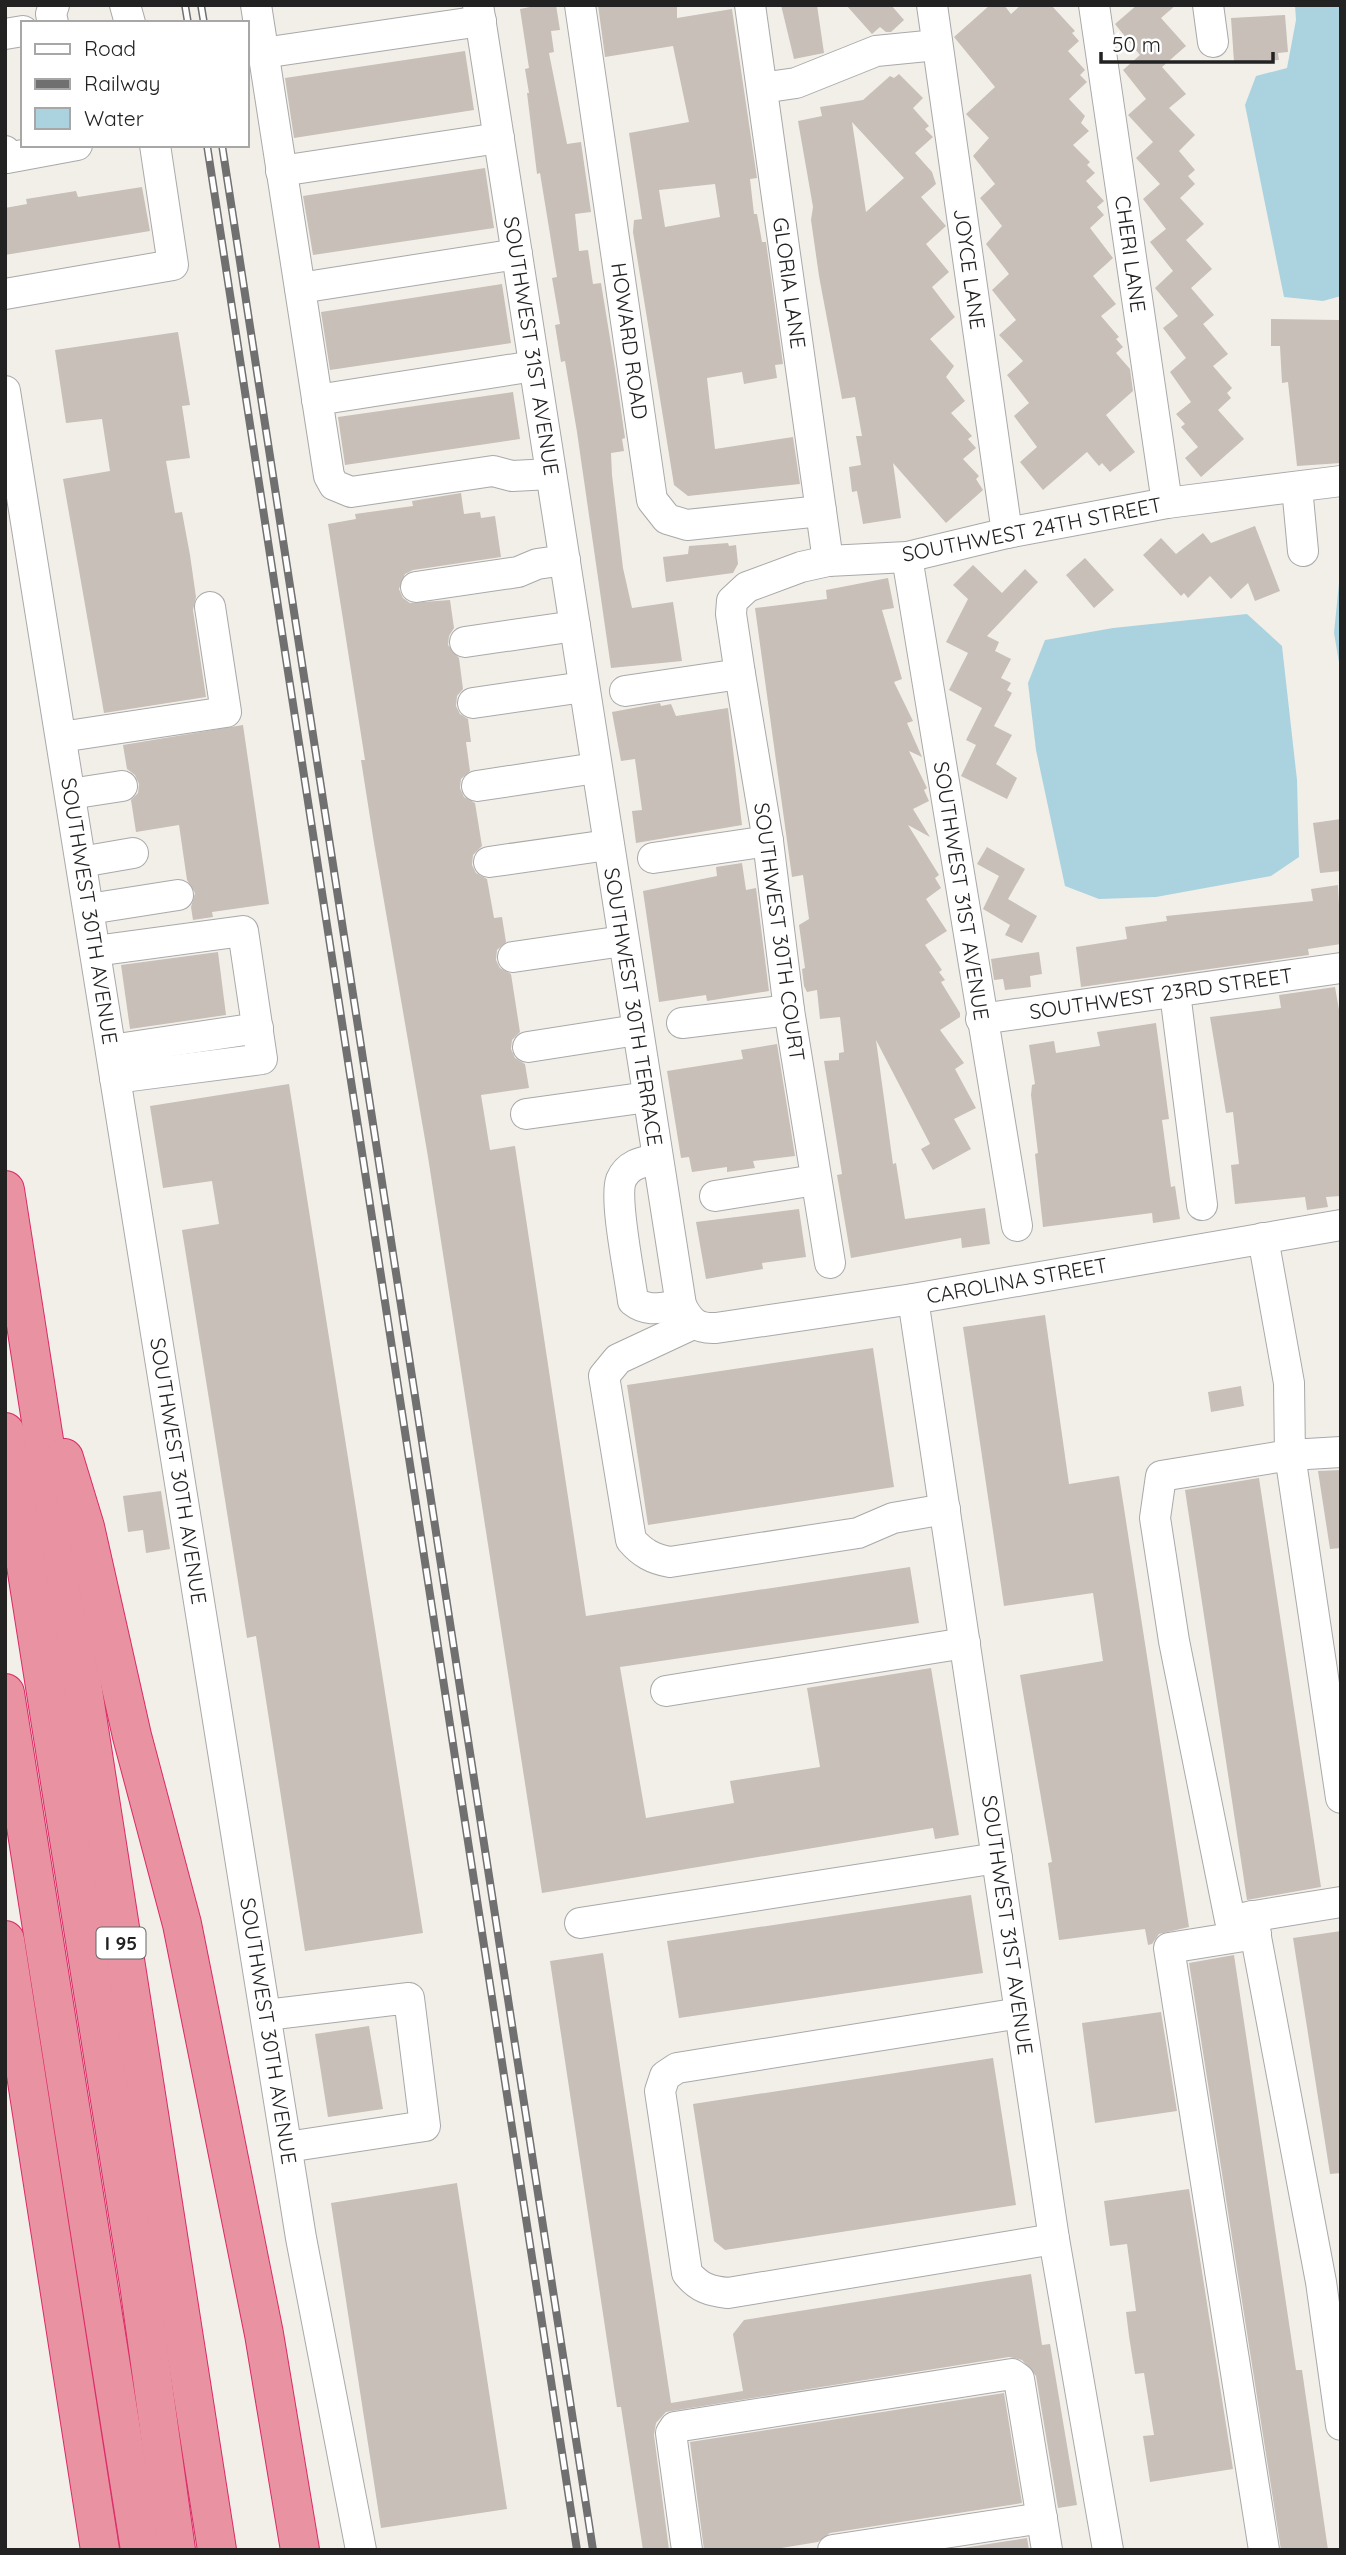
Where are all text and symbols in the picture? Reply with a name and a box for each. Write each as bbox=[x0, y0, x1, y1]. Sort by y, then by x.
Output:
legend bbox=[21, 21, 248, 147]
scale bar bbox=[1101, 21, 1272, 65]
text: 50 m bbox=[1112, 31, 1161, 57]
text: Road bbox=[84, 35, 136, 61]
text: Railway bbox=[84, 70, 160, 96]
text: Water bbox=[84, 105, 144, 131]
street label: CHERI LANE bbox=[1110, 194, 1152, 314]
street label: JOYCE LANE bbox=[949, 207, 991, 331]
street label: SOUTHWEST 31ST AVENUE bbox=[499, 215, 565, 477]
street label: GLORIA LANE bbox=[768, 216, 812, 350]
street label: HOWARD ROAD bbox=[606, 261, 654, 421]
street label: SOUTHWEST 24TH STREET bbox=[900, 491, 1164, 567]
street label: SOUTHWEST 31ST AVENUE bbox=[929, 760, 995, 1022]
street label: SOUTHWEST 30TH AVENUE bbox=[56, 776, 124, 1046]
street label: SOUTHWEST 30TH COURT bbox=[749, 801, 811, 1063]
street label: SOUTHWEST 30TH TERRACE bbox=[599, 866, 669, 1148]
street label: SOUTHWEST 23RD STREET bbox=[1027, 962, 1294, 1024]
street label: CAROLINA STREET bbox=[924, 1251, 1109, 1309]
street label: SOUTHWEST 30TH AVENUE bbox=[145, 1336, 213, 1606]
street label: SOUTHWEST 31ST AVENUE bbox=[977, 1793, 1039, 2056]
street label: SOUTHWEST 30TH AVENUE bbox=[235, 1896, 303, 2166]
road number: I 95 bbox=[96, 1927, 146, 1958]

